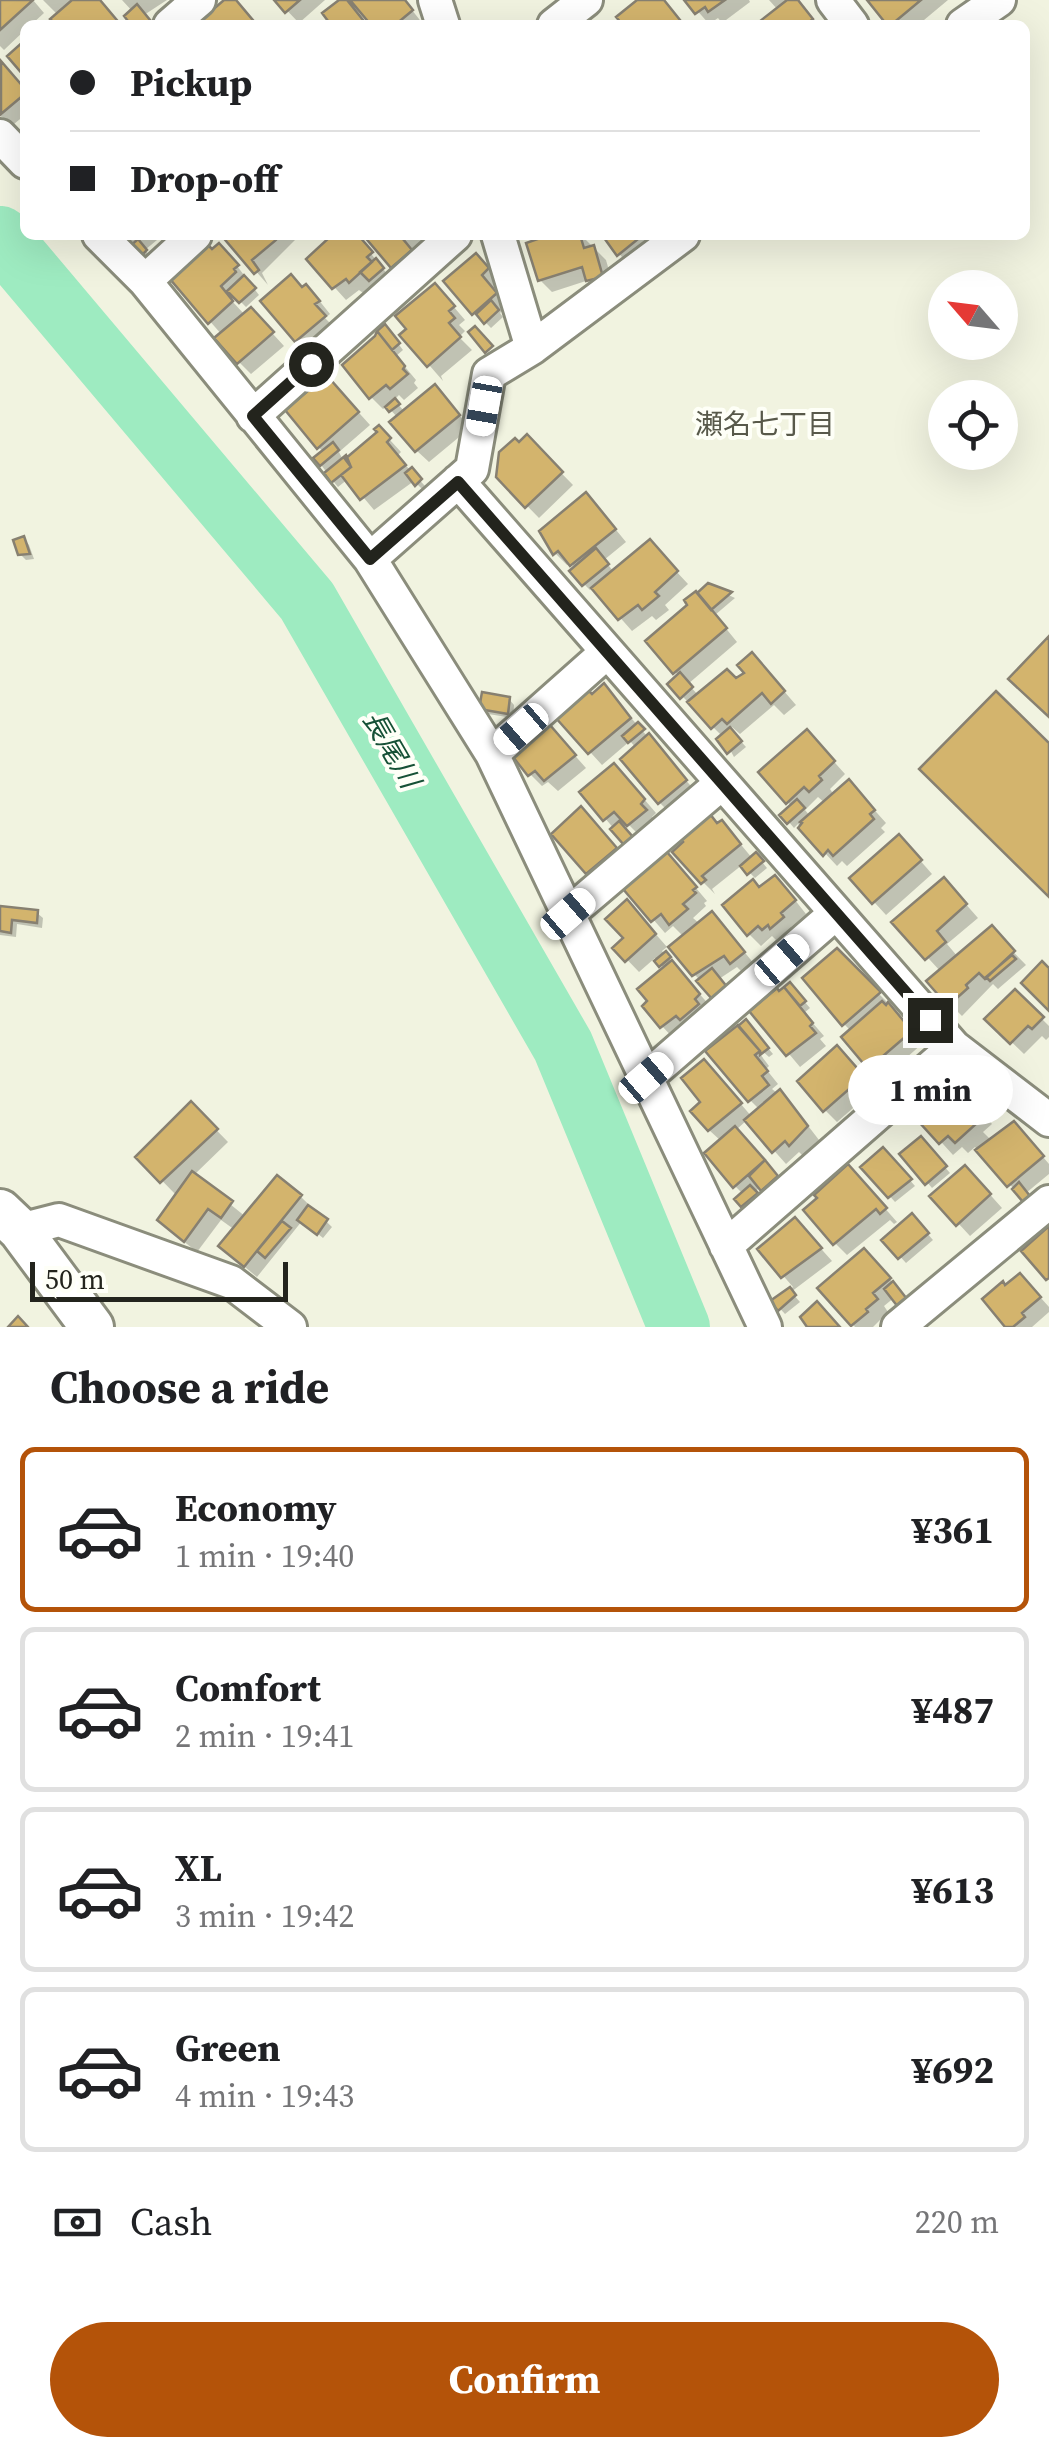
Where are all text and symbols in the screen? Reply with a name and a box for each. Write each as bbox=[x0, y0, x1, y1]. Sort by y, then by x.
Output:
text: Pickup bbox=[130, 57, 252, 109]
text: Drop-off bbox=[130, 153, 279, 205]
north arrow bbox=[928, 270, 1018, 360]
map controls bbox=[928, 270, 1018, 470]
route start bbox=[289, 342, 334, 387]
car bbox=[464, 374, 504, 438]
button: locate bbox=[928, 380, 1018, 470]
district label: 瀬名七丁目 bbox=[695, 405, 835, 443]
car bbox=[489, 698, 553, 760]
water label: 長尾川 bbox=[355, 703, 431, 797]
car bbox=[536, 883, 600, 945]
car bbox=[750, 929, 814, 991]
route end bbox=[908, 998, 953, 1043]
car bbox=[614, 1047, 678, 1109]
callout: 1 min bbox=[848, 1055, 1012, 1125]
text: 1 min bbox=[889, 1068, 972, 1112]
scale bar bbox=[30, 1257, 288, 1302]
text: 50 m bbox=[45, 1260, 105, 1298]
text: Choose a ride bbox=[50, 1356, 329, 1418]
text: Economy bbox=[175, 1482, 337, 1534]
icon: car bbox=[55, 1485, 145, 1575]
text: ¥361 bbox=[912, 1504, 994, 1556]
text: 1 min · 19:40 bbox=[175, 1534, 354, 1578]
text: Comfort bbox=[175, 1662, 321, 1714]
icon: car bbox=[55, 1665, 145, 1755]
text: ¥487 bbox=[912, 1684, 994, 1736]
text: 2 min · 19:41 bbox=[175, 1714, 354, 1758]
text: XL bbox=[175, 1842, 222, 1894]
icon: car bbox=[55, 1845, 145, 1935]
text: ¥613 bbox=[912, 1864, 994, 1916]
text: 3 min · 19:42 bbox=[175, 1894, 354, 1938]
text: Green bbox=[175, 2022, 281, 2074]
icon: car bbox=[55, 2025, 145, 2115]
text: ¥692 bbox=[912, 2044, 994, 2096]
text: 4 min · 19:43 bbox=[175, 2074, 354, 2118]
icon: cash bbox=[50, 2195, 105, 2250]
text: Cash bbox=[130, 2196, 212, 2248]
text: 220 m bbox=[915, 2200, 999, 2244]
button: Confirm bbox=[50, 2322, 999, 2437]

